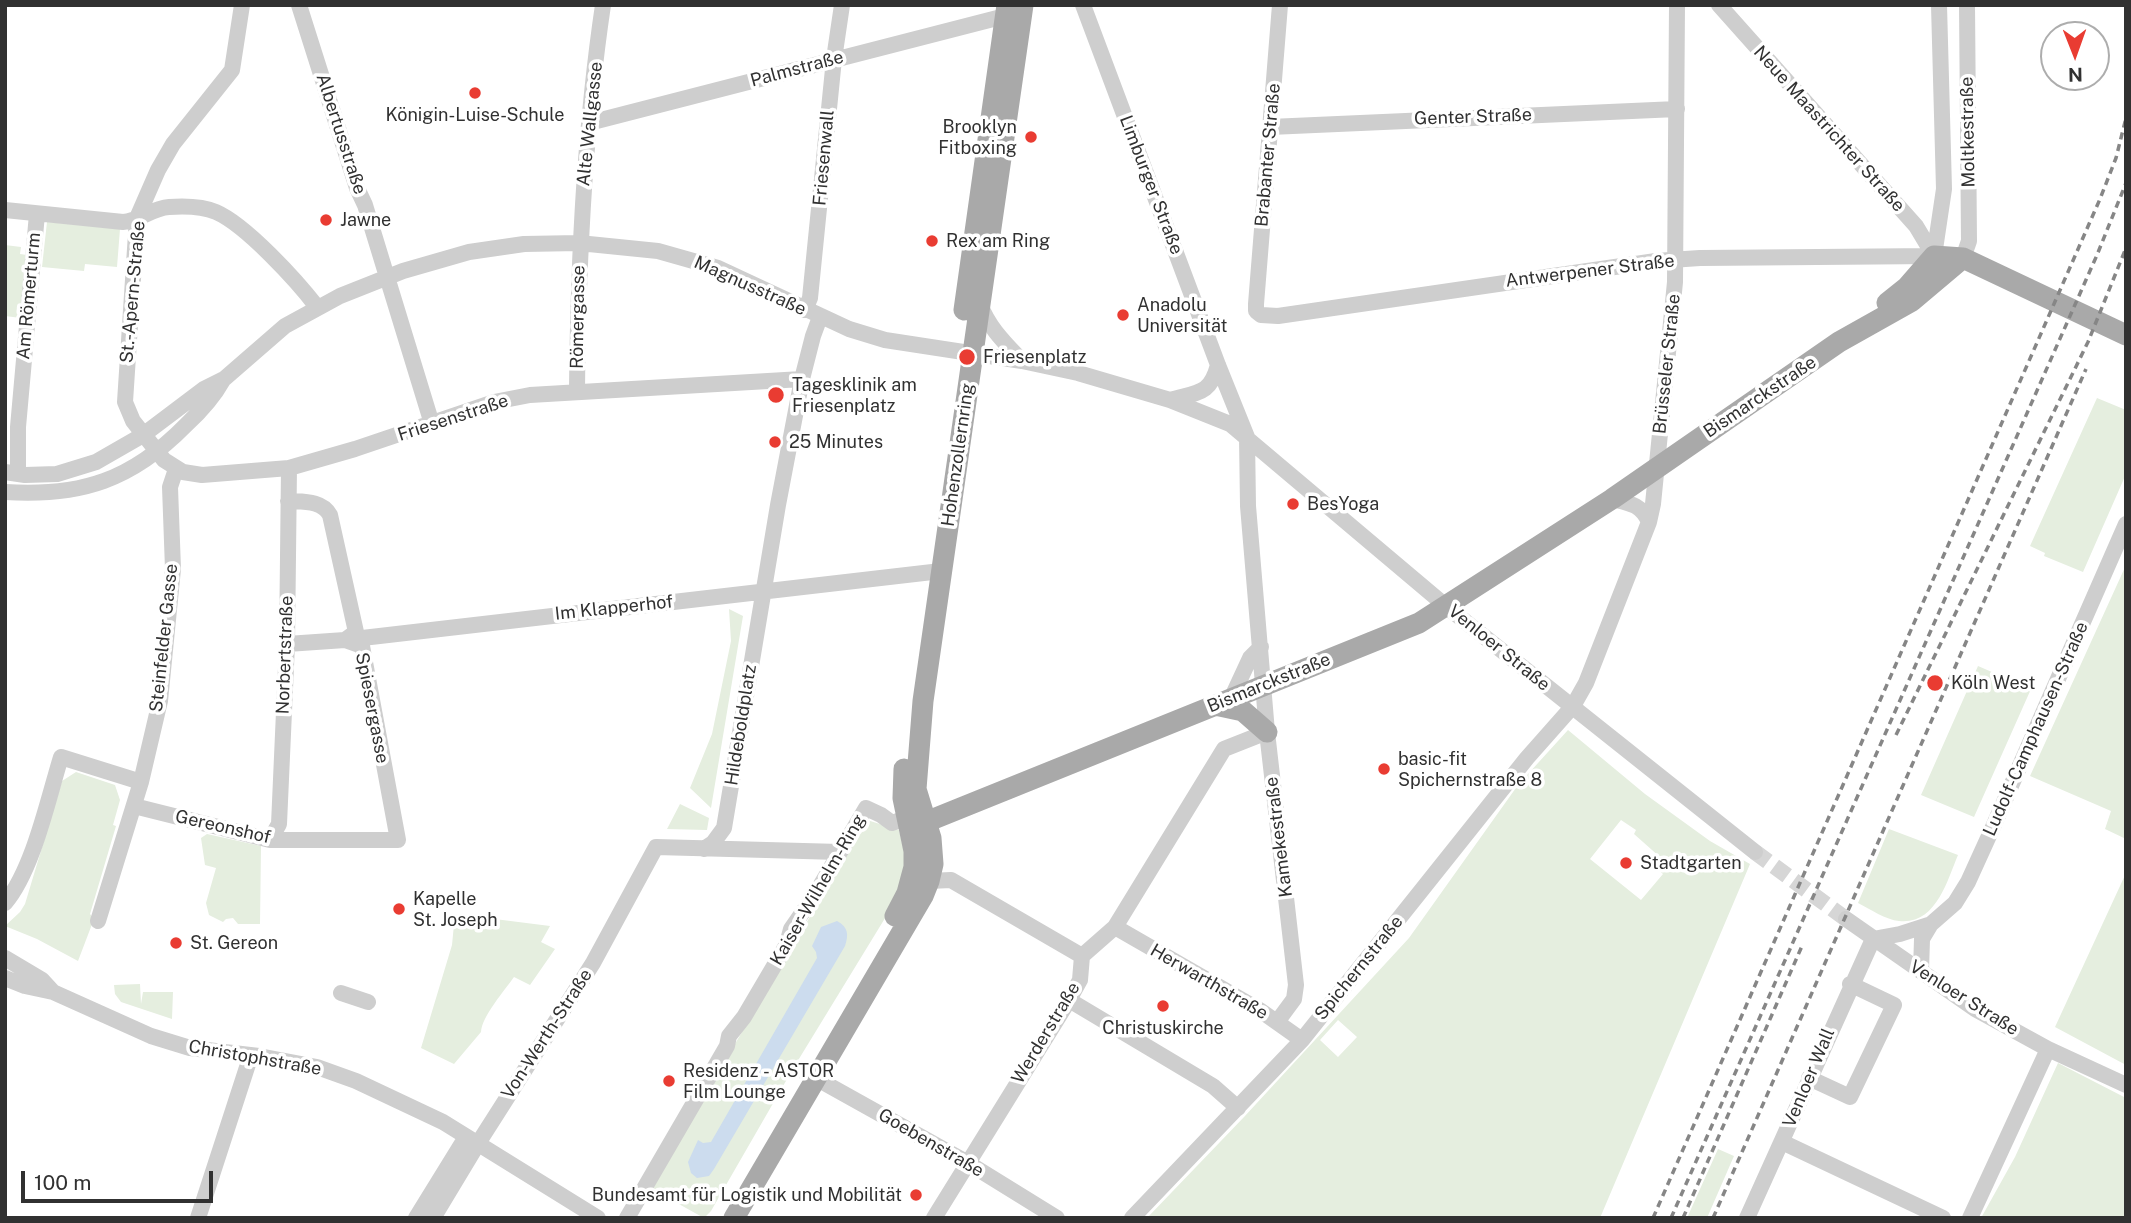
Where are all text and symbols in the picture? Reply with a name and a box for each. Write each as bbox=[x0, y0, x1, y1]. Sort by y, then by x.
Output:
north arrow bbox=[2040, 21, 2110, 91]
street label: Neue Maastrichter Straße bbox=[1749, 42, 1909, 216]
street label: Palmstraße bbox=[748, 46, 846, 92]
street label: Alte Wallgasse bbox=[573, 61, 607, 187]
text: N bbox=[2068, 64, 2083, 86]
street label: Albertusstraße bbox=[311, 71, 371, 197]
street label: Moltkestraße bbox=[1956, 76, 1980, 188]
street label: Brabanter Straße bbox=[1251, 82, 1285, 228]
marker: Königin-Luise-Schule bbox=[467, 85, 483, 101]
place label: Königin-Luise-Schule bbox=[386, 104, 564, 126]
street label: Genter Straße bbox=[1414, 104, 1532, 130]
street label: Friesenwall bbox=[809, 109, 839, 207]
street label: Limburger Straße bbox=[1115, 112, 1187, 258]
place label: Brooklyn Fitboxing bbox=[938, 116, 1017, 158]
marker: Brooklyn Fitboxing bbox=[1023, 129, 1039, 145]
place label: Jawne bbox=[340, 209, 391, 231]
marker: Jawne bbox=[318, 212, 334, 228]
street label: St.-Apern-Straße bbox=[116, 220, 150, 364]
place label: Rex am Ring bbox=[946, 230, 1050, 252]
street label: Am Römerturm bbox=[13, 232, 45, 360]
marker: Rex am Ring bbox=[924, 233, 940, 249]
street label: Antwerpener Straße bbox=[1504, 250, 1676, 292]
street label: Magnusstraße bbox=[691, 252, 809, 320]
street label: Römergasse bbox=[566, 265, 590, 369]
street label: Brüsseler Straße bbox=[1649, 293, 1685, 435]
place label: Anadolu Universität bbox=[1137, 294, 1228, 336]
marker: Anadolu Universität bbox=[1115, 307, 1131, 323]
place label: Friesenplatz bbox=[983, 346, 1086, 368]
marker: Friesenplatz bbox=[957, 347, 977, 367]
street label: Bismarckstraße bbox=[1700, 351, 1820, 443]
place label: Tagesklinik am Friesenplatz bbox=[792, 374, 917, 416]
street label: Hohenzollernring bbox=[937, 382, 979, 528]
marker: Tagesklinik am Friesenplatz bbox=[766, 385, 786, 405]
street label: Friesenstraße bbox=[395, 390, 511, 446]
place label: 25 Minutes bbox=[789, 431, 883, 453]
marker: 25 Minutes bbox=[767, 434, 783, 450]
place label: BesYoga bbox=[1307, 493, 1379, 515]
marker: BesYoga bbox=[1285, 496, 1301, 512]
street label: Steinfelder Gasse bbox=[145, 563, 183, 713]
street label: Im Klapperhof bbox=[554, 591, 674, 625]
street label: Norbertstraße bbox=[272, 595, 298, 715]
street label: Venloer Straße bbox=[1444, 600, 1554, 696]
street label: Ludolf-Camphausen-Straße bbox=[1979, 619, 2093, 839]
street label: Bismarckstraße bbox=[1204, 648, 1334, 718]
street label: Spiesergasse bbox=[351, 651, 393, 765]
street label: Hildeboldplatz bbox=[721, 663, 761, 787]
place label: Köln West bbox=[1951, 672, 2035, 694]
marker: Köln West bbox=[1925, 673, 1945, 693]
place label: basic-fit Spichernstraße 8 bbox=[1398, 748, 1542, 790]
marker: basic-fit Spichernstraße 8 bbox=[1376, 761, 1392, 777]
street label: Kamekestraße bbox=[1261, 776, 1297, 898]
street label: Gereonshof bbox=[173, 806, 273, 848]
street label: Kaiser-Wilhelm-Ring bbox=[766, 811, 870, 969]
place label: Stadtgarten bbox=[1640, 852, 1742, 874]
marker: Stadtgarten bbox=[1618, 855, 1634, 871]
place label: Kapelle St. Joseph bbox=[413, 888, 498, 930]
marker: Kapelle St. Joseph bbox=[391, 901, 407, 917]
street label: Spichernstraße bbox=[1310, 911, 1408, 1025]
place label: St. Gereon bbox=[190, 932, 278, 954]
marker: St. Gereon bbox=[168, 935, 184, 951]
street label: Herwarthstraße bbox=[1146, 940, 1272, 1024]
street label: Venloer Straße bbox=[1905, 956, 2023, 1040]
street label: Von-Werth-Straße bbox=[497, 965, 597, 1103]
street label: Werderstraße bbox=[1007, 978, 1085, 1088]
marker: Christuskirche bbox=[1155, 998, 1171, 1014]
place label: Christuskirche bbox=[1102, 1017, 1224, 1039]
street label: Venloer Wall bbox=[1778, 1025, 1840, 1131]
street label: Christophstraße bbox=[187, 1036, 323, 1080]
place label: Residenz - ASTOR Film Lounge bbox=[683, 1060, 834, 1102]
marker: Residenz - ASTOR Film Lounge bbox=[661, 1073, 677, 1089]
street label: Goebenstraße bbox=[874, 1104, 988, 1182]
scale bar bbox=[24, 1156, 217, 1200]
text: 100 m bbox=[34, 1170, 91, 1195]
place label: Bundesamt für Logistik und Mobilität bbox=[592, 1184, 902, 1206]
marker: Bundesamt für Logistik und Mobilität bbox=[908, 1187, 924, 1203]

